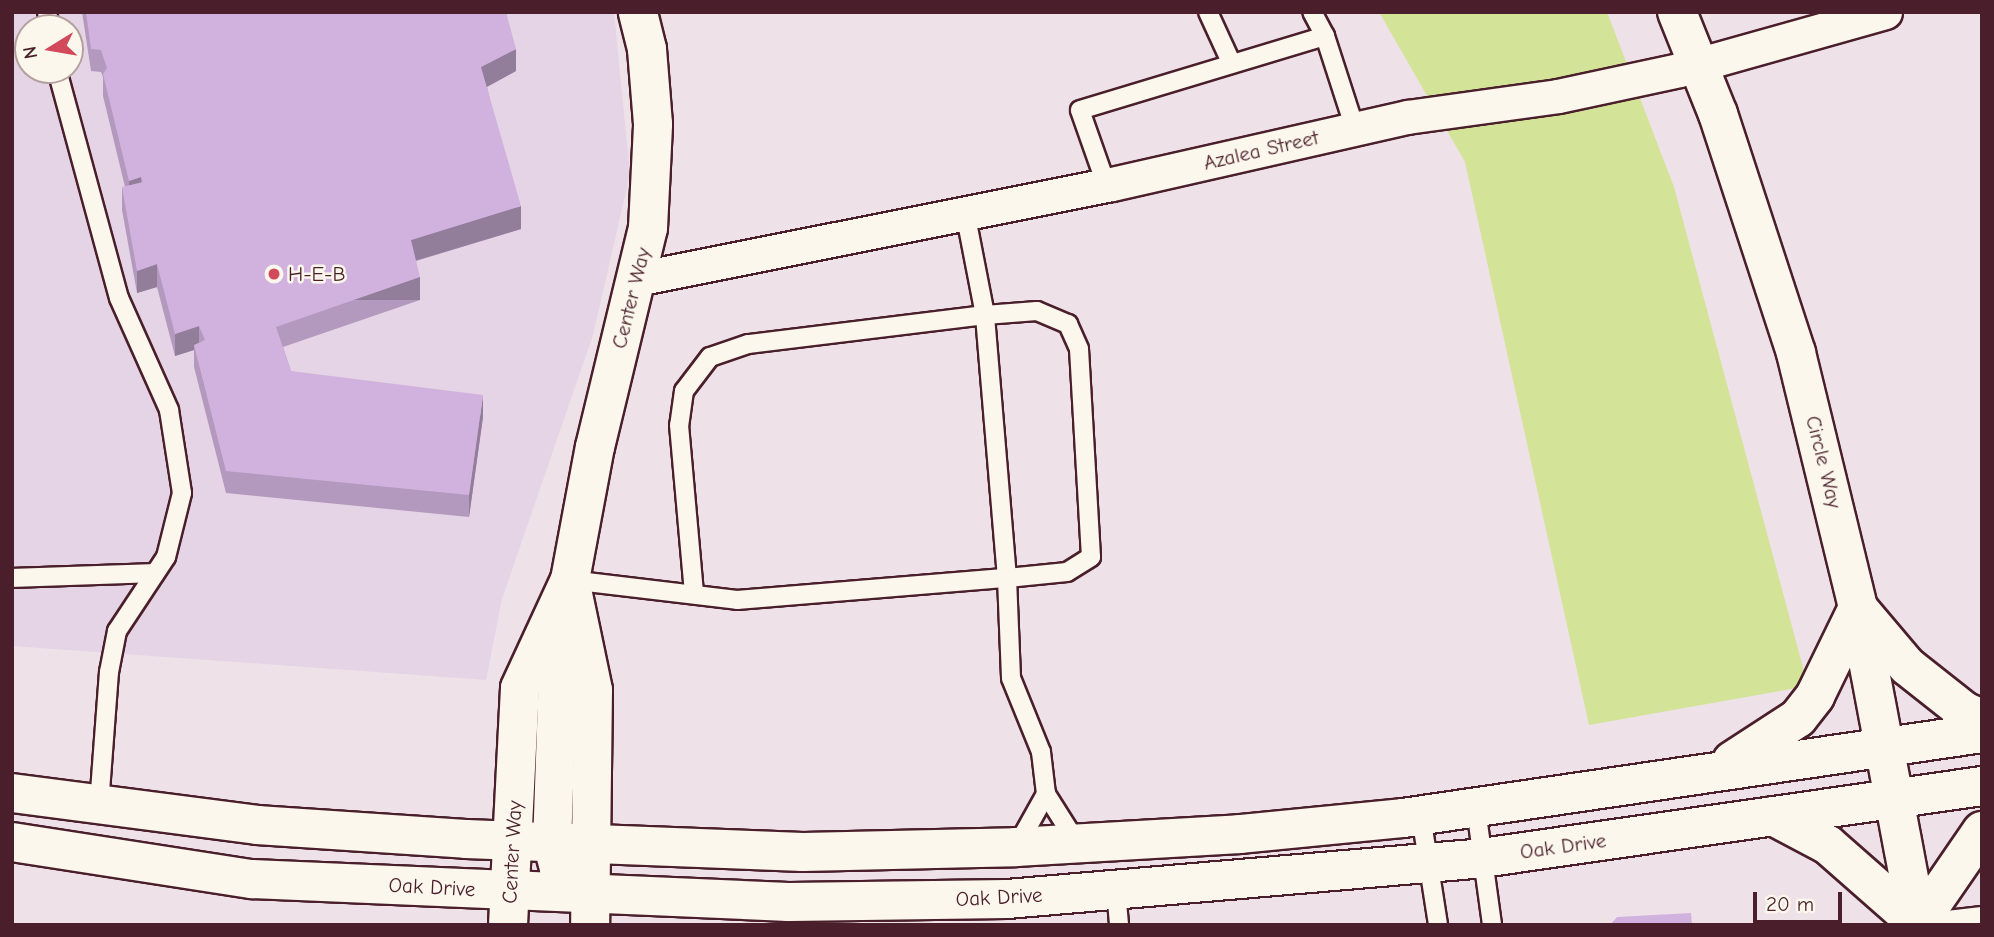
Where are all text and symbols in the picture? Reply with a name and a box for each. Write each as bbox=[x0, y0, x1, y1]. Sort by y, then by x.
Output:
north arrow bbox=[14, 14, 84, 84]
text: N bbox=[18, 44, 42, 61]
street label: Azalea Street bbox=[1201, 125, 1321, 175]
street label: Center Way bbox=[606, 245, 656, 351]
place label: H-E-B bbox=[288, 261, 346, 287]
marker: H-E-B bbox=[266, 266, 282, 282]
street label: Circle Way bbox=[1800, 413, 1848, 511]
street label: Center Way bbox=[497, 800, 527, 904]
street label: Oak Drive bbox=[1518, 827, 1608, 865]
street label: Oak Drive bbox=[388, 872, 476, 902]
scale bar bbox=[1756, 878, 1845, 922]
street label: Oak Drive bbox=[955, 882, 1043, 912]
text: 20 m bbox=[1766, 892, 1814, 916]

